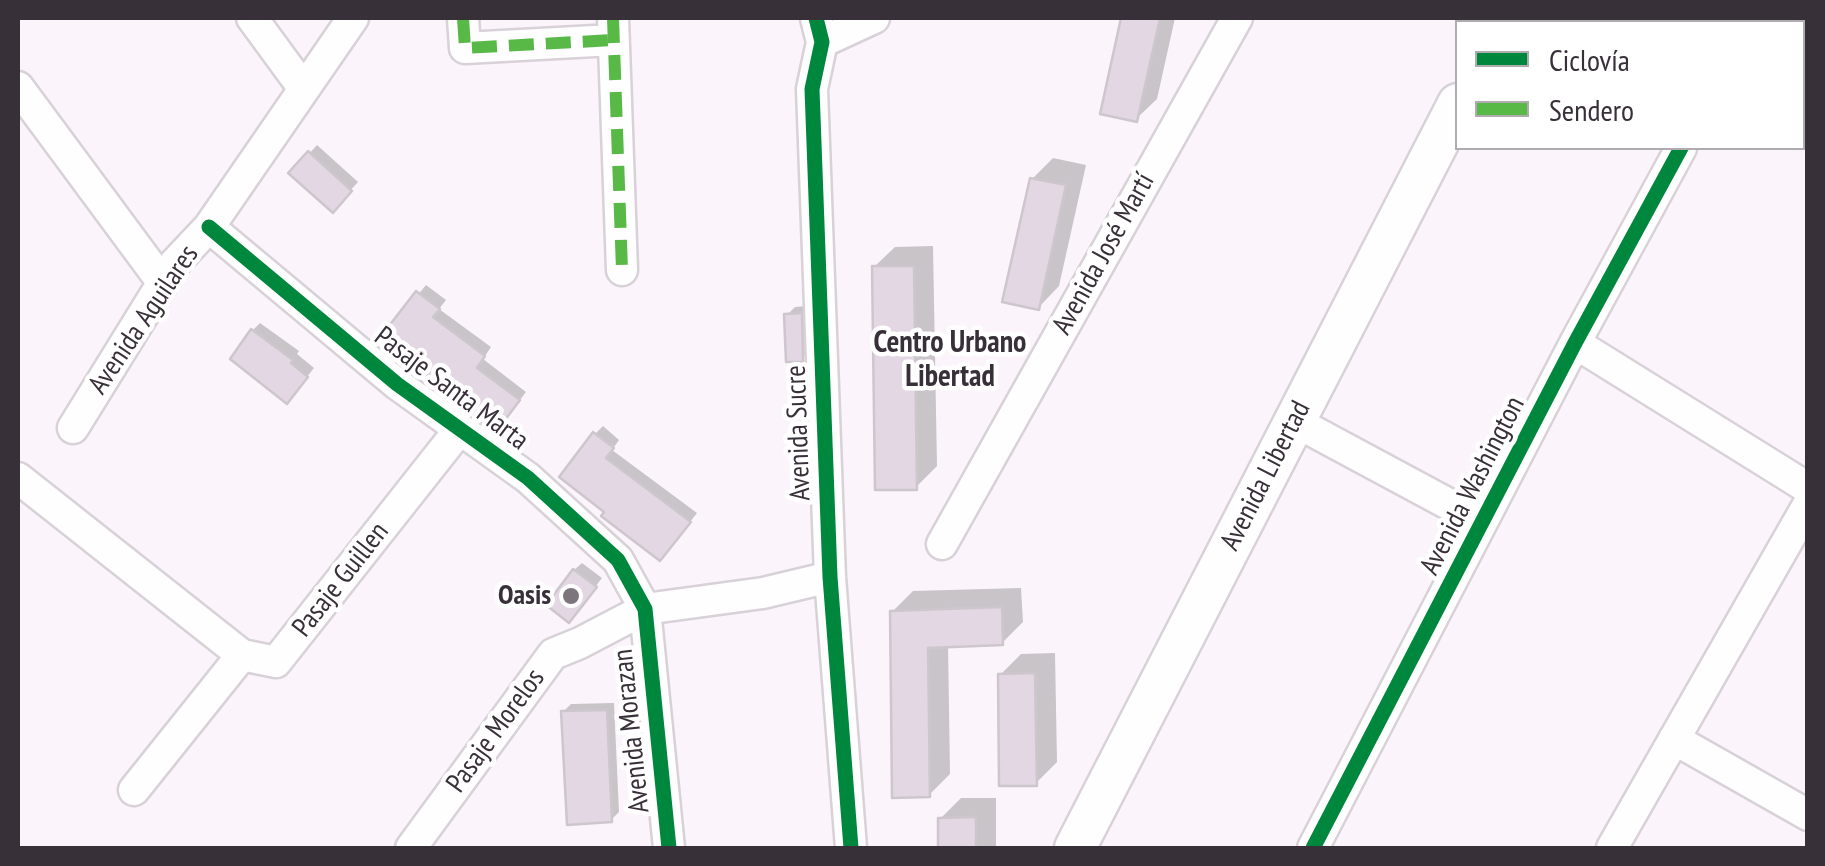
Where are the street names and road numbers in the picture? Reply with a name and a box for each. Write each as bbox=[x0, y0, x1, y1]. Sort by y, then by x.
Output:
street label: Avenida José Martí bbox=[1046, 167, 1162, 341]
street label: Avenida Aguilares bbox=[82, 239, 206, 401]
street label: Pasaje Santa Marta bbox=[367, 320, 535, 458]
street label: Avenida Sucre bbox=[780, 365, 818, 501]
street label: Avenida Washington bbox=[1414, 391, 1532, 581]
street label: Avenida Libertad bbox=[1214, 396, 1318, 556]
street label: Pasaje Guillen bbox=[286, 516, 396, 644]
street label: Avenida Morazan bbox=[607, 647, 657, 815]
street label: Pasaje Morelos bbox=[440, 663, 552, 799]

